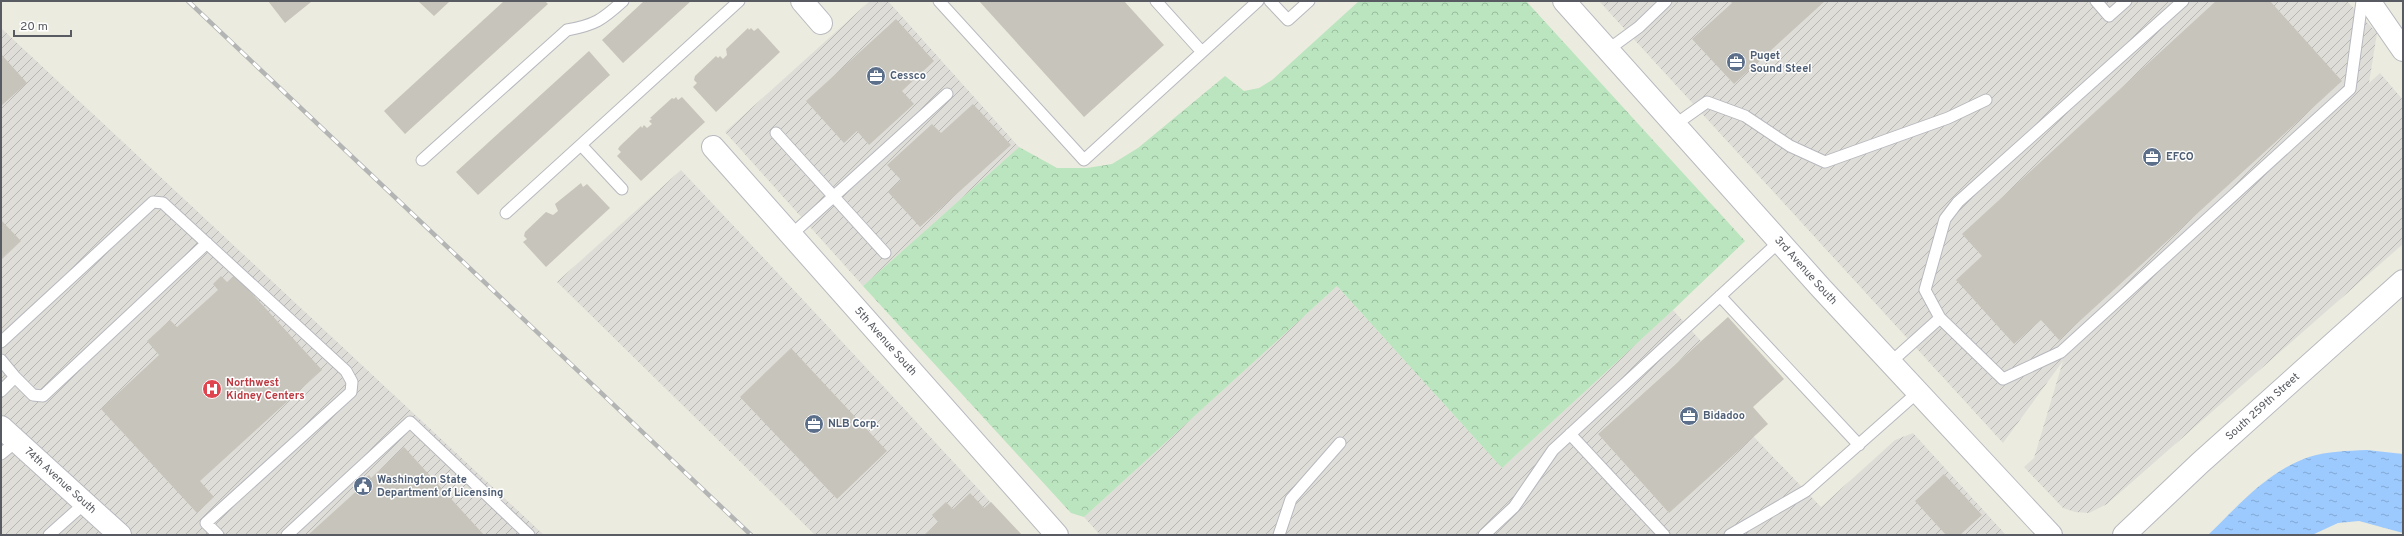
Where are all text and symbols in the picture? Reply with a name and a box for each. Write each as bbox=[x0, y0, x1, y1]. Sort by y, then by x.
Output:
scale bar bbox=[14, 12, 71, 38]
text: 20 m bbox=[20, 19, 48, 35]
place label: Puget Sound Steel bbox=[1750, 49, 1812, 76]
office icon: Puget Sound Steel bbox=[1725, 51, 1747, 73]
office icon: Cessco bbox=[865, 65, 887, 87]
place label: Cessco bbox=[890, 69, 926, 83]
office icon: EFCO bbox=[2141, 146, 2163, 168]
place label: EFCO bbox=[2166, 150, 2194, 164]
street label: 3rd Avenue South bbox=[1771, 233, 1840, 308]
street label: 5th Avenue South bbox=[851, 304, 920, 379]
street label: South 259th Street bbox=[2223, 370, 2303, 444]
place label: Northwest Kidney Centers bbox=[226, 376, 305, 403]
hospital icon: Northwest Kidney Centers bbox=[201, 378, 223, 400]
office icon: Bidadoo bbox=[1678, 405, 1700, 427]
place label: Bidadoo bbox=[1703, 409, 1745, 423]
office icon: NLB Corp. bbox=[803, 413, 825, 435]
place label: NLB Corp. bbox=[828, 417, 879, 431]
street label: 74th Avenue South bbox=[21, 445, 99, 517]
place label: Washington State Department of Licensing bbox=[377, 473, 503, 500]
public building icon: Washington State Department of Licensing bbox=[352, 475, 374, 497]

